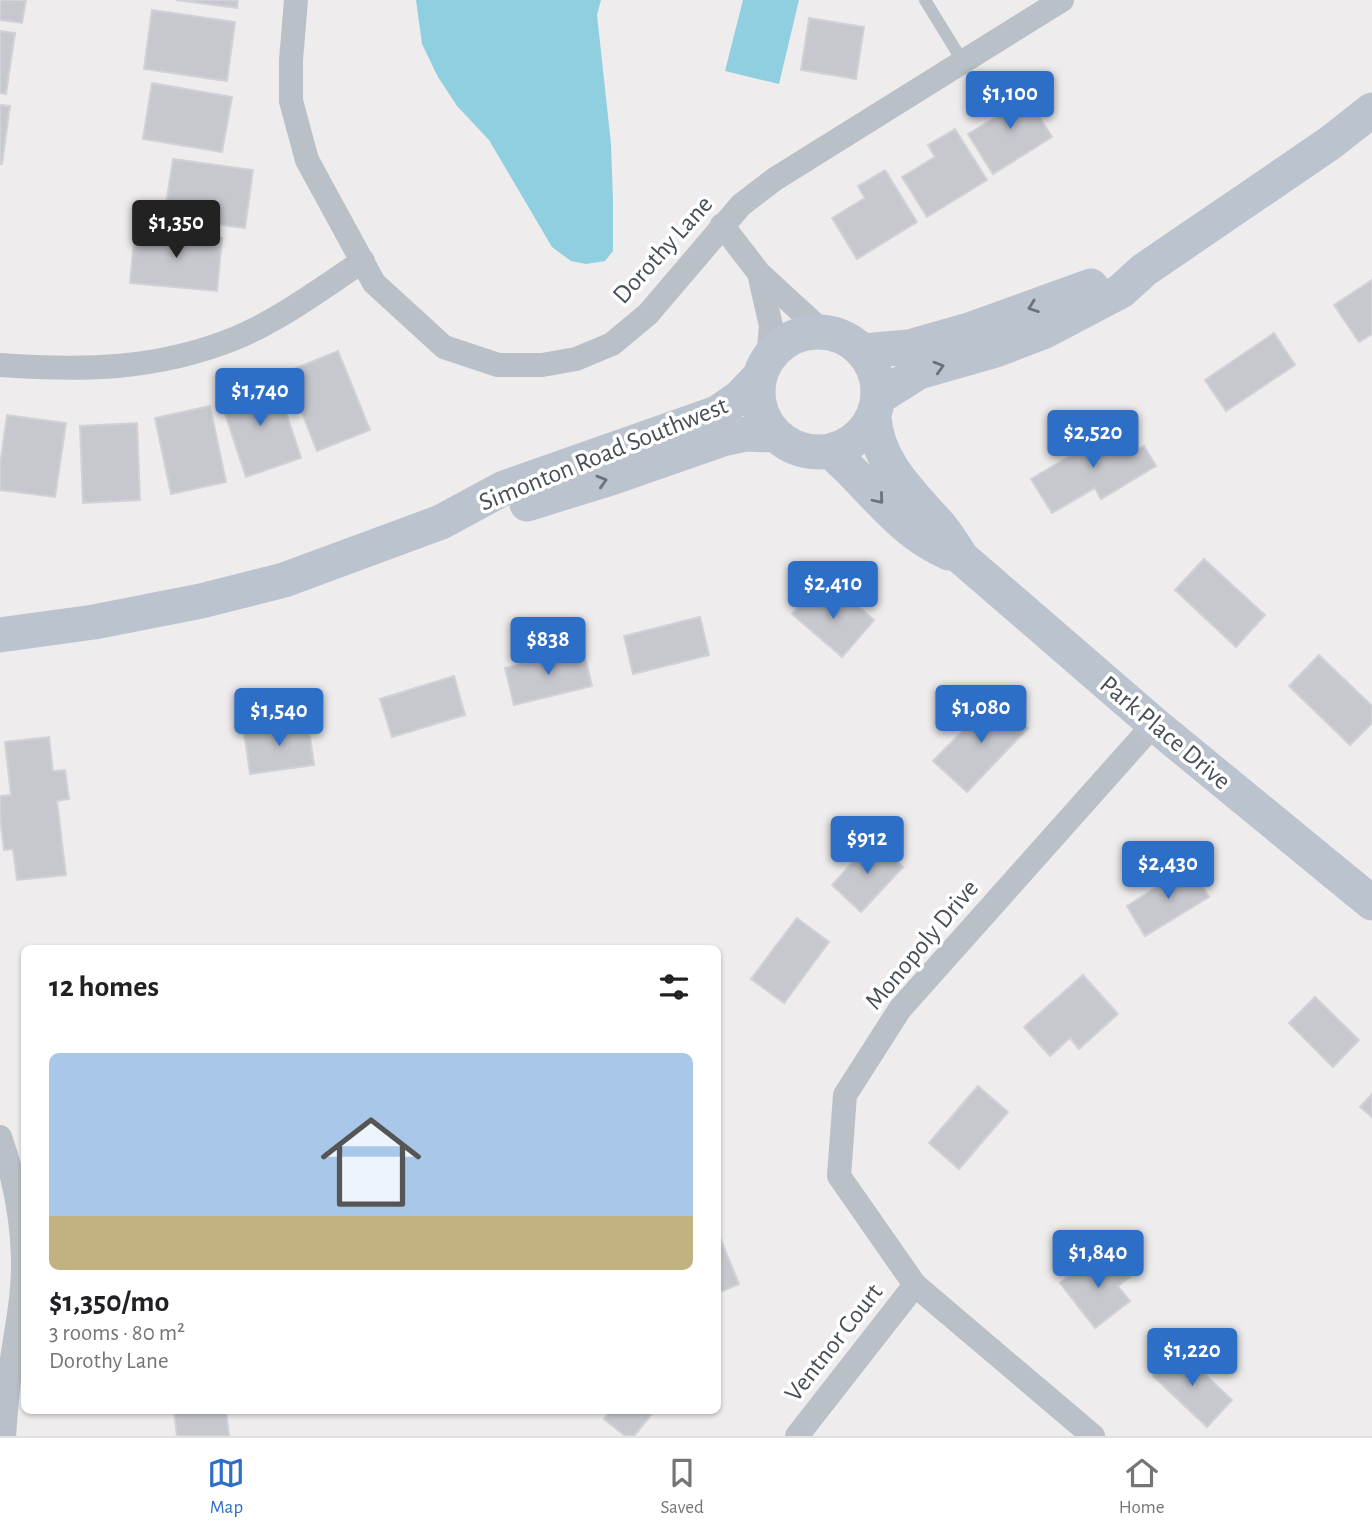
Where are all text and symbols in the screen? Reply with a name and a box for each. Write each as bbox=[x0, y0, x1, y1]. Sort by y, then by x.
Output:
pin: $1,100 bbox=[953, 72, 1067, 131]
text: $1,100 bbox=[982, 82, 1038, 105]
street label: Dorothy Lane bbox=[608, 191, 718, 309]
pin: $1,350 bbox=[119, 201, 233, 260]
text: $1,350 bbox=[148, 211, 204, 234]
one-way arrow bbox=[1028, 299, 1040, 313]
one-way arrow bbox=[933, 360, 945, 375]
pin: $1,740 bbox=[203, 368, 317, 428]
text: $1,740 bbox=[231, 379, 289, 402]
street label: Simonton Road Southwest bbox=[475, 392, 731, 516]
pin: $2,520 bbox=[1036, 410, 1150, 470]
text: $2,520 bbox=[1063, 421, 1123, 444]
one-way arrow bbox=[596, 474, 608, 489]
one-way arrow bbox=[870, 491, 883, 503]
pin: $2,410 bbox=[776, 562, 890, 621]
text: $2,410 bbox=[804, 572, 862, 595]
pin: $838 bbox=[507, 618, 589, 677]
text: $838 bbox=[527, 628, 569, 651]
street label: Park Place Drive bbox=[1095, 671, 1236, 795]
pin: $1,080 bbox=[924, 686, 1038, 745]
pin: $1,540 bbox=[222, 688, 336, 748]
text: $1,080 bbox=[951, 696, 1011, 719]
text: $1,540 bbox=[250, 699, 308, 722]
pin: $912 bbox=[826, 816, 908, 876]
text: $912 bbox=[847, 827, 887, 850]
pin: $2,430 bbox=[1111, 842, 1225, 901]
text: $2,430 bbox=[1138, 852, 1198, 875]
street label: Monopoly Drive bbox=[860, 875, 983, 1014]
icon: filters bbox=[655, 968, 693, 1006]
text: 12 homes bbox=[49, 972, 159, 1002]
icon: home bbox=[308, 1099, 434, 1225]
pin: $1,840 bbox=[1041, 1230, 1155, 1290]
text: $1,840 bbox=[1069, 1241, 1127, 1264]
street label: Ventnor Court bbox=[780, 1279, 888, 1406]
text: $1,350/mo bbox=[49, 1287, 169, 1317]
text: 3 rooms · 80 m² bbox=[49, 1322, 185, 1345]
pin: $1,220 bbox=[1135, 1328, 1249, 1388]
text: $1,220 bbox=[1163, 1339, 1221, 1362]
text: Dorothy Lane bbox=[49, 1350, 169, 1373]
tab: Map bbox=[207, 1454, 245, 1519]
tab: Saved bbox=[660, 1454, 704, 1519]
tab: Home bbox=[1119, 1454, 1165, 1519]

